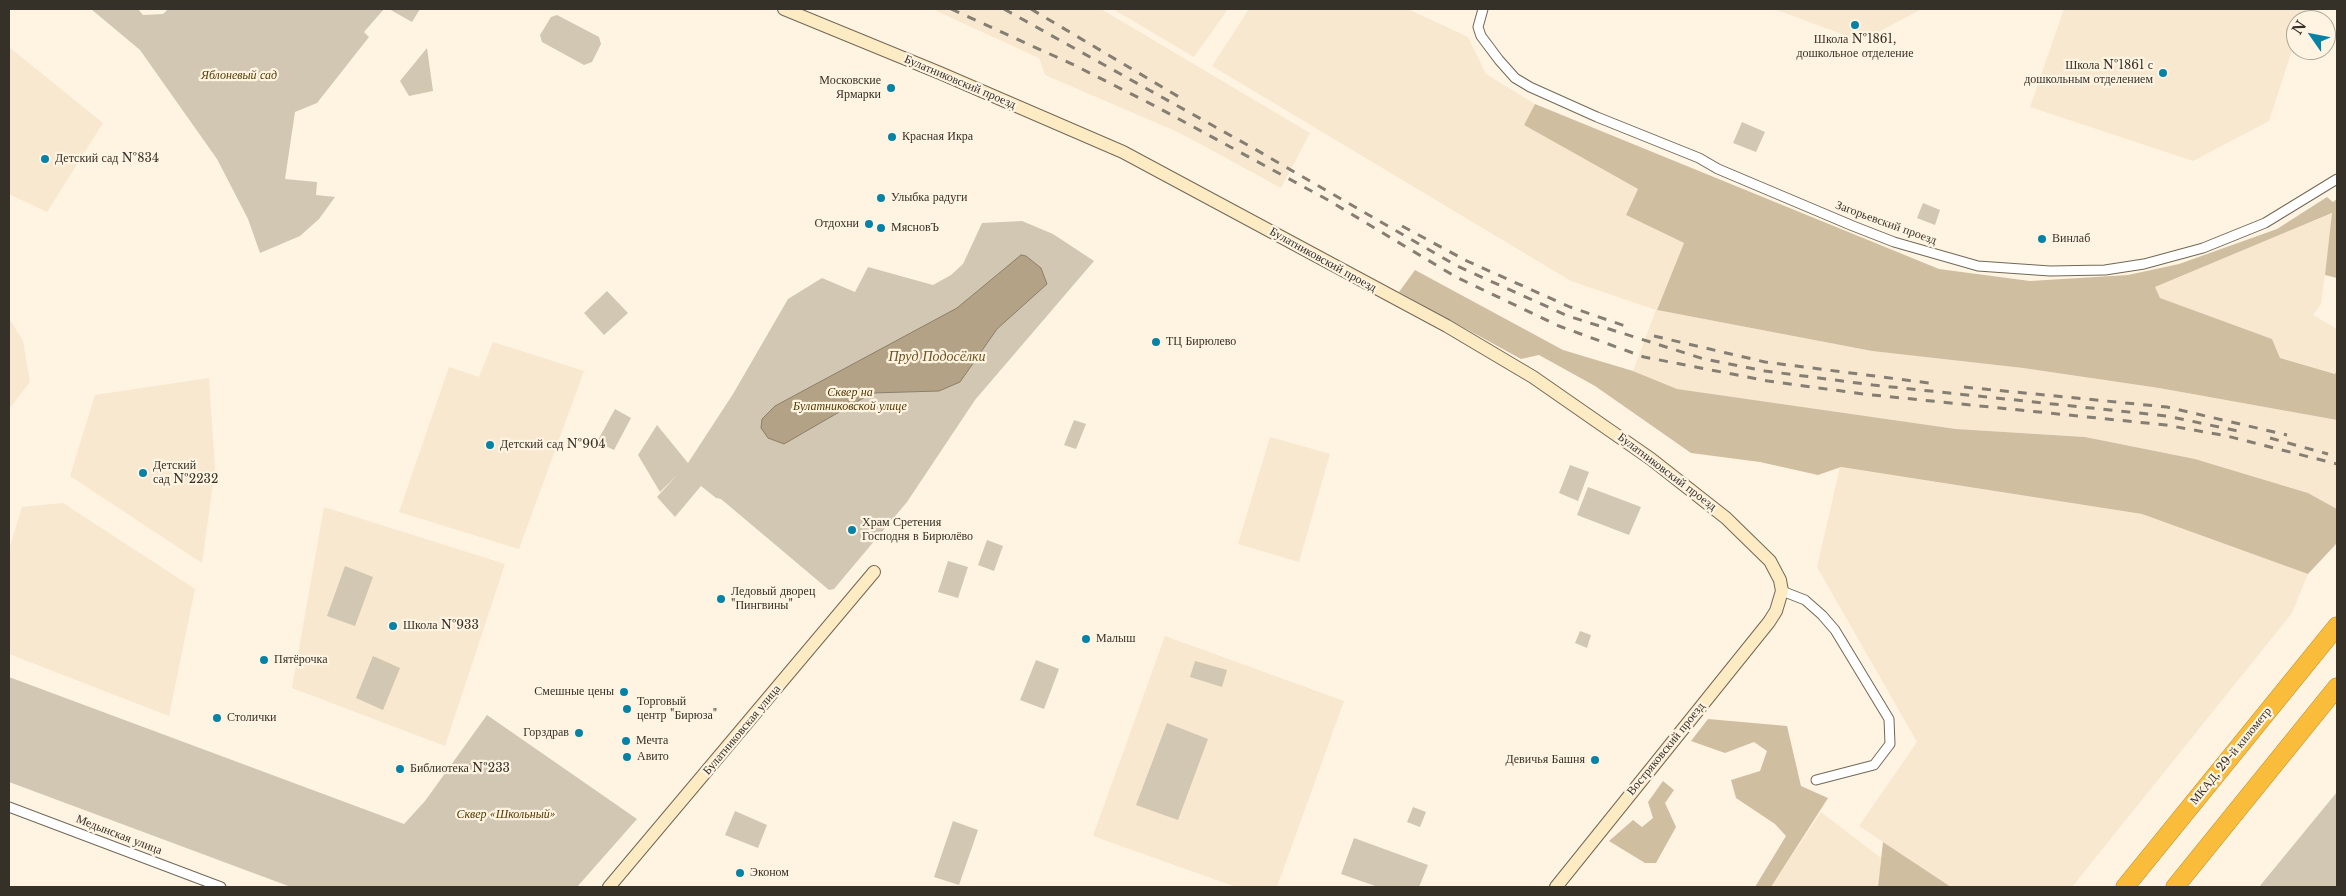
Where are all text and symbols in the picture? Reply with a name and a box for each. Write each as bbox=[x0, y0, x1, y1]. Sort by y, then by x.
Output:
north arrow bbox=[2286, 10, 2336, 60]
text: N bbox=[2288, 17, 2310, 38]
marker: Школа №1861, дошкольное отделение bbox=[1849, 19, 1861, 31]
place label: Школа №1861, дошкольное отделение bbox=[1796, 33, 1914, 61]
street label: Булатниковский проезд bbox=[902, 52, 1018, 112]
place label: Школа №1861 с дошкольным отделением bbox=[2024, 59, 2153, 87]
marker: Школа №1861 с дошкольным отделением bbox=[2157, 67, 2169, 79]
park label: Яблоневый сад bbox=[201, 69, 277, 83]
place label: Московские Ярмарки bbox=[819, 74, 881, 102]
marker: Московские Ярмарки bbox=[885, 82, 897, 94]
place label: Красная Икра bbox=[902, 130, 973, 144]
marker: Красная Икра bbox=[886, 131, 898, 143]
place label: Детский сад №834 bbox=[55, 152, 159, 166]
marker: Детский сад №834 bbox=[39, 153, 51, 165]
place label: Улыбка радуги bbox=[891, 191, 967, 205]
marker: Улыбка радуги bbox=[875, 192, 887, 204]
street label: Загорьевский проезд bbox=[1834, 198, 1938, 248]
place label: Отдохни bbox=[815, 217, 859, 231]
marker: Отдохни bbox=[863, 218, 875, 230]
place label: МясновЪ bbox=[891, 221, 939, 235]
marker: МясновЪ bbox=[875, 222, 887, 234]
street label: Булатниковский проезд bbox=[1267, 225, 1379, 295]
place label: Винлаб bbox=[2052, 232, 2090, 246]
marker: Винлаб bbox=[2036, 233, 2048, 245]
place label: ТЦ Бирюлево bbox=[1166, 335, 1236, 349]
marker: ТЦ Бирюлево bbox=[1150, 336, 1162, 348]
water label: Пруд Подосёлки bbox=[888, 349, 986, 365]
park label: Сквер на Булатниковской улице bbox=[793, 386, 907, 414]
street label: Булатниковский проезд bbox=[1615, 430, 1719, 514]
place label: Детский сад №904 bbox=[500, 438, 606, 452]
marker: Детский сад №904 bbox=[484, 439, 496, 451]
place label: Детский сад №2232 bbox=[153, 459, 218, 487]
marker: Детский сад №2232 bbox=[137, 467, 149, 479]
place label: Храм Сретения Господня в Бирюлёво bbox=[862, 516, 973, 544]
marker: Храм Сретения Господня в Бирюлёво bbox=[846, 524, 858, 536]
place label: Ледовый дворец "Пингвины" bbox=[731, 585, 815, 613]
marker: Ледовый дворец "Пингвины" bbox=[715, 593, 727, 605]
place label: Школа №933 bbox=[403, 619, 479, 633]
marker: Школа №933 bbox=[387, 620, 399, 632]
place label: Малыш bbox=[1096, 632, 1135, 646]
marker: Малыш bbox=[1080, 633, 1092, 645]
place label: Пятёрочка bbox=[274, 653, 327, 667]
marker: Пятёрочка bbox=[258, 654, 270, 666]
street label: Булатниковская улица bbox=[700, 682, 784, 778]
place label: Смешные цены bbox=[534, 685, 614, 699]
marker: Смешные цены bbox=[618, 686, 630, 698]
place label: Торговый центр "Бирюза" bbox=[637, 695, 717, 723]
street label: Востряковский проезд bbox=[1624, 700, 1708, 798]
marker: Торговый центр "Бирюза" bbox=[621, 703, 633, 715]
street label: МКАД, 29-й километр bbox=[2187, 704, 2275, 808]
place label: Столички bbox=[227, 711, 276, 725]
marker: Столички bbox=[211, 712, 223, 724]
place label: Горздрав bbox=[523, 726, 569, 740]
marker: Горздрав bbox=[573, 727, 585, 739]
place label: Мечта bbox=[636, 734, 668, 748]
marker: Мечта bbox=[620, 735, 632, 747]
place label: Авито bbox=[637, 750, 669, 764]
marker: Авито bbox=[621, 751, 633, 763]
place label: Девичья Башня bbox=[1505, 753, 1585, 767]
marker: Девичья Башня bbox=[1589, 754, 1601, 766]
place label: Библиотека №233 bbox=[410, 762, 510, 776]
marker: Библиотека №233 bbox=[394, 763, 406, 775]
park label: Сквер «Школьный» bbox=[456, 808, 556, 822]
street label: Медынская улица bbox=[74, 812, 164, 858]
place label: Эконом bbox=[750, 866, 789, 880]
marker: Эконом bbox=[734, 867, 746, 879]

